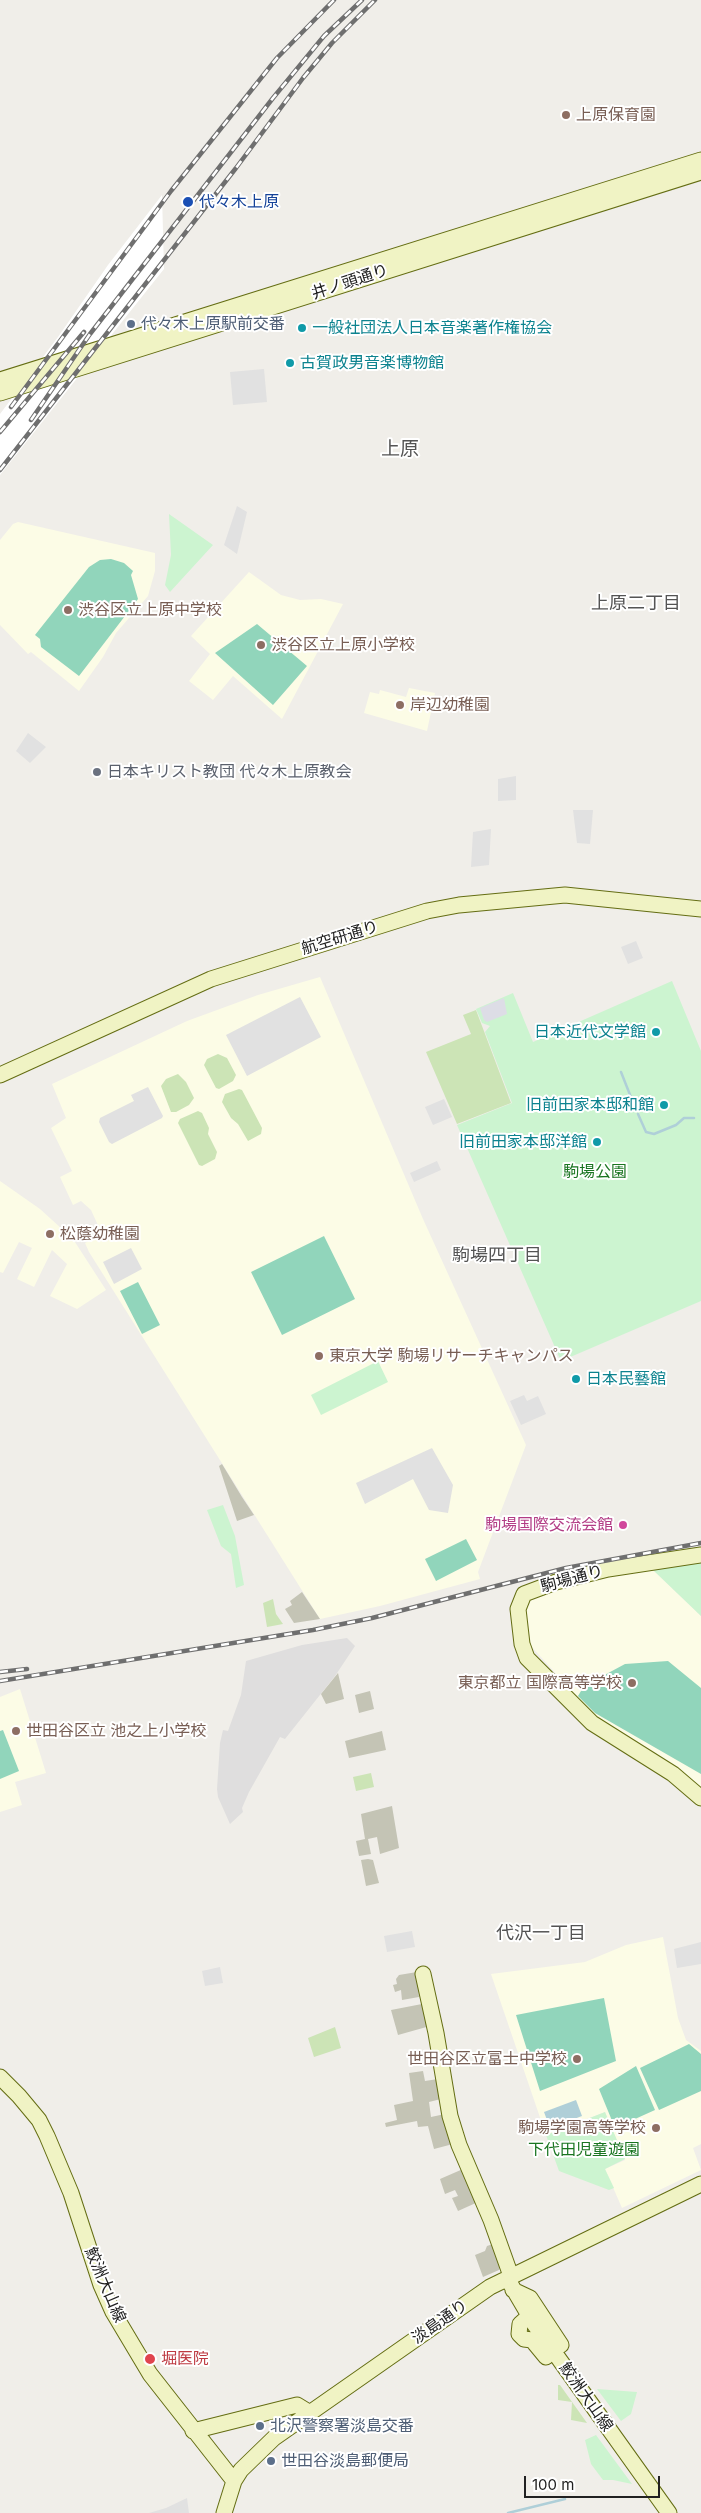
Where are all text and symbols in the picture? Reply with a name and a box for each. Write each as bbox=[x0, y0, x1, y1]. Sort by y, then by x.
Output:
place label: 上原保育園 bbox=[576, 105, 656, 125]
marker: 上原保育園 bbox=[560, 109, 572, 121]
place label: 代々木上原 bbox=[199, 192, 279, 212]
marker: 代々木上原 bbox=[181, 195, 195, 209]
street label: 井ノ頭通り bbox=[309, 261, 391, 303]
place label: 代々木上原駅前交番 bbox=[141, 314, 285, 334]
marker: 代々木上原駅前交番 bbox=[125, 318, 137, 330]
place label: 一般社団法人日本音楽著作権協会 bbox=[312, 318, 552, 338]
marker: 一般社団法人日本音楽著作権協会 bbox=[296, 322, 308, 334]
place label: 古賀政男音楽博物館 bbox=[300, 353, 444, 373]
marker: 古賀政男音楽博物館 bbox=[284, 357, 296, 369]
district label: 上原 bbox=[381, 438, 419, 460]
district label: 上原二丁目 bbox=[591, 593, 681, 615]
place label: 渋谷区立上原中学校 bbox=[78, 600, 222, 620]
marker: 渋谷区立上原中学校 bbox=[62, 604, 74, 616]
place label: 渋谷区立上原小学校 bbox=[271, 635, 415, 655]
marker: 渋谷区立上原小学校 bbox=[255, 639, 267, 651]
place label: 岸辺幼稚園 bbox=[410, 695, 490, 715]
marker: 岸辺幼稚園 bbox=[394, 699, 406, 711]
place label: 日本キリスト教団 代々木上原教会 bbox=[107, 762, 351, 782]
marker: 日本キリスト教団 代々木上原教会 bbox=[91, 766, 103, 778]
street label: 航空研通り bbox=[299, 917, 381, 959]
place label: 日本近代文学館 bbox=[534, 1022, 646, 1042]
marker: 日本近代文学館 bbox=[650, 1026, 662, 1038]
place label: 旧前田家本邸和館 bbox=[526, 1095, 654, 1115]
marker: 旧前田家本邸和館 bbox=[658, 1099, 670, 1111]
place label: 旧前田家本邸洋館 bbox=[459, 1132, 587, 1152]
marker: 旧前田家本邸洋館 bbox=[591, 1136, 603, 1148]
park label: 駒場公園 bbox=[563, 1162, 627, 1182]
place label: 松蔭幼稚園 bbox=[60, 1224, 140, 1244]
marker: 松蔭幼稚園 bbox=[44, 1228, 56, 1240]
district label: 駒場四丁目 bbox=[452, 1245, 542, 1267]
place label: 東京大学 駒場リサーチキャンパス bbox=[329, 1346, 573, 1366]
marker: 東京大学 駒場リサーチキャンパス bbox=[313, 1350, 325, 1362]
place label: 日本民藝館 bbox=[586, 1369, 666, 1389]
marker: 日本民藝館 bbox=[570, 1373, 582, 1385]
place label: 駒場国際交流会館 bbox=[485, 1515, 613, 1535]
marker: 駒場国際交流会館 bbox=[617, 1519, 629, 1531]
street label: 駒場通り bbox=[539, 1561, 605, 1597]
place label: 東京都立 国際高等学校 bbox=[458, 1673, 622, 1693]
marker: 東京都立 国際高等学校 bbox=[626, 1677, 638, 1689]
place label: 世田谷区立 池之上小学校 bbox=[26, 1721, 206, 1741]
marker: 世田谷区立 池之上小学校 bbox=[10, 1725, 22, 1737]
district label: 代沢一丁目 bbox=[496, 1923, 586, 1945]
place label: 世田谷区立富士中学校 bbox=[407, 2049, 567, 2069]
marker: 世田谷区立富士中学校 bbox=[571, 2053, 583, 2065]
place label: 駒場学園高等学校 bbox=[518, 2118, 646, 2138]
marker: 駒場学園高等学校 bbox=[650, 2122, 662, 2134]
park label: 下代田児童遊園 bbox=[528, 2140, 640, 2160]
street label: 鮫洲大山線 bbox=[81, 2244, 129, 2326]
street label: 淡島通り bbox=[408, 2296, 472, 2348]
place label: 堀医院 bbox=[161, 2349, 209, 2369]
marker: 堀医院 bbox=[143, 2352, 157, 2366]
street label: 鮫洲大山線 bbox=[555, 2359, 617, 2435]
place label: 北沢警察署淡島交番 bbox=[270, 2416, 414, 2436]
marker: 北沢警察署淡島交番 bbox=[254, 2420, 266, 2432]
place label: 世田谷淡島郵便局 bbox=[281, 2451, 409, 2471]
marker: 世田谷淡島郵便局 bbox=[265, 2455, 277, 2467]
scale bar bbox=[526, 2466, 662, 2498]
text: 100 m bbox=[532, 2475, 574, 2494]

